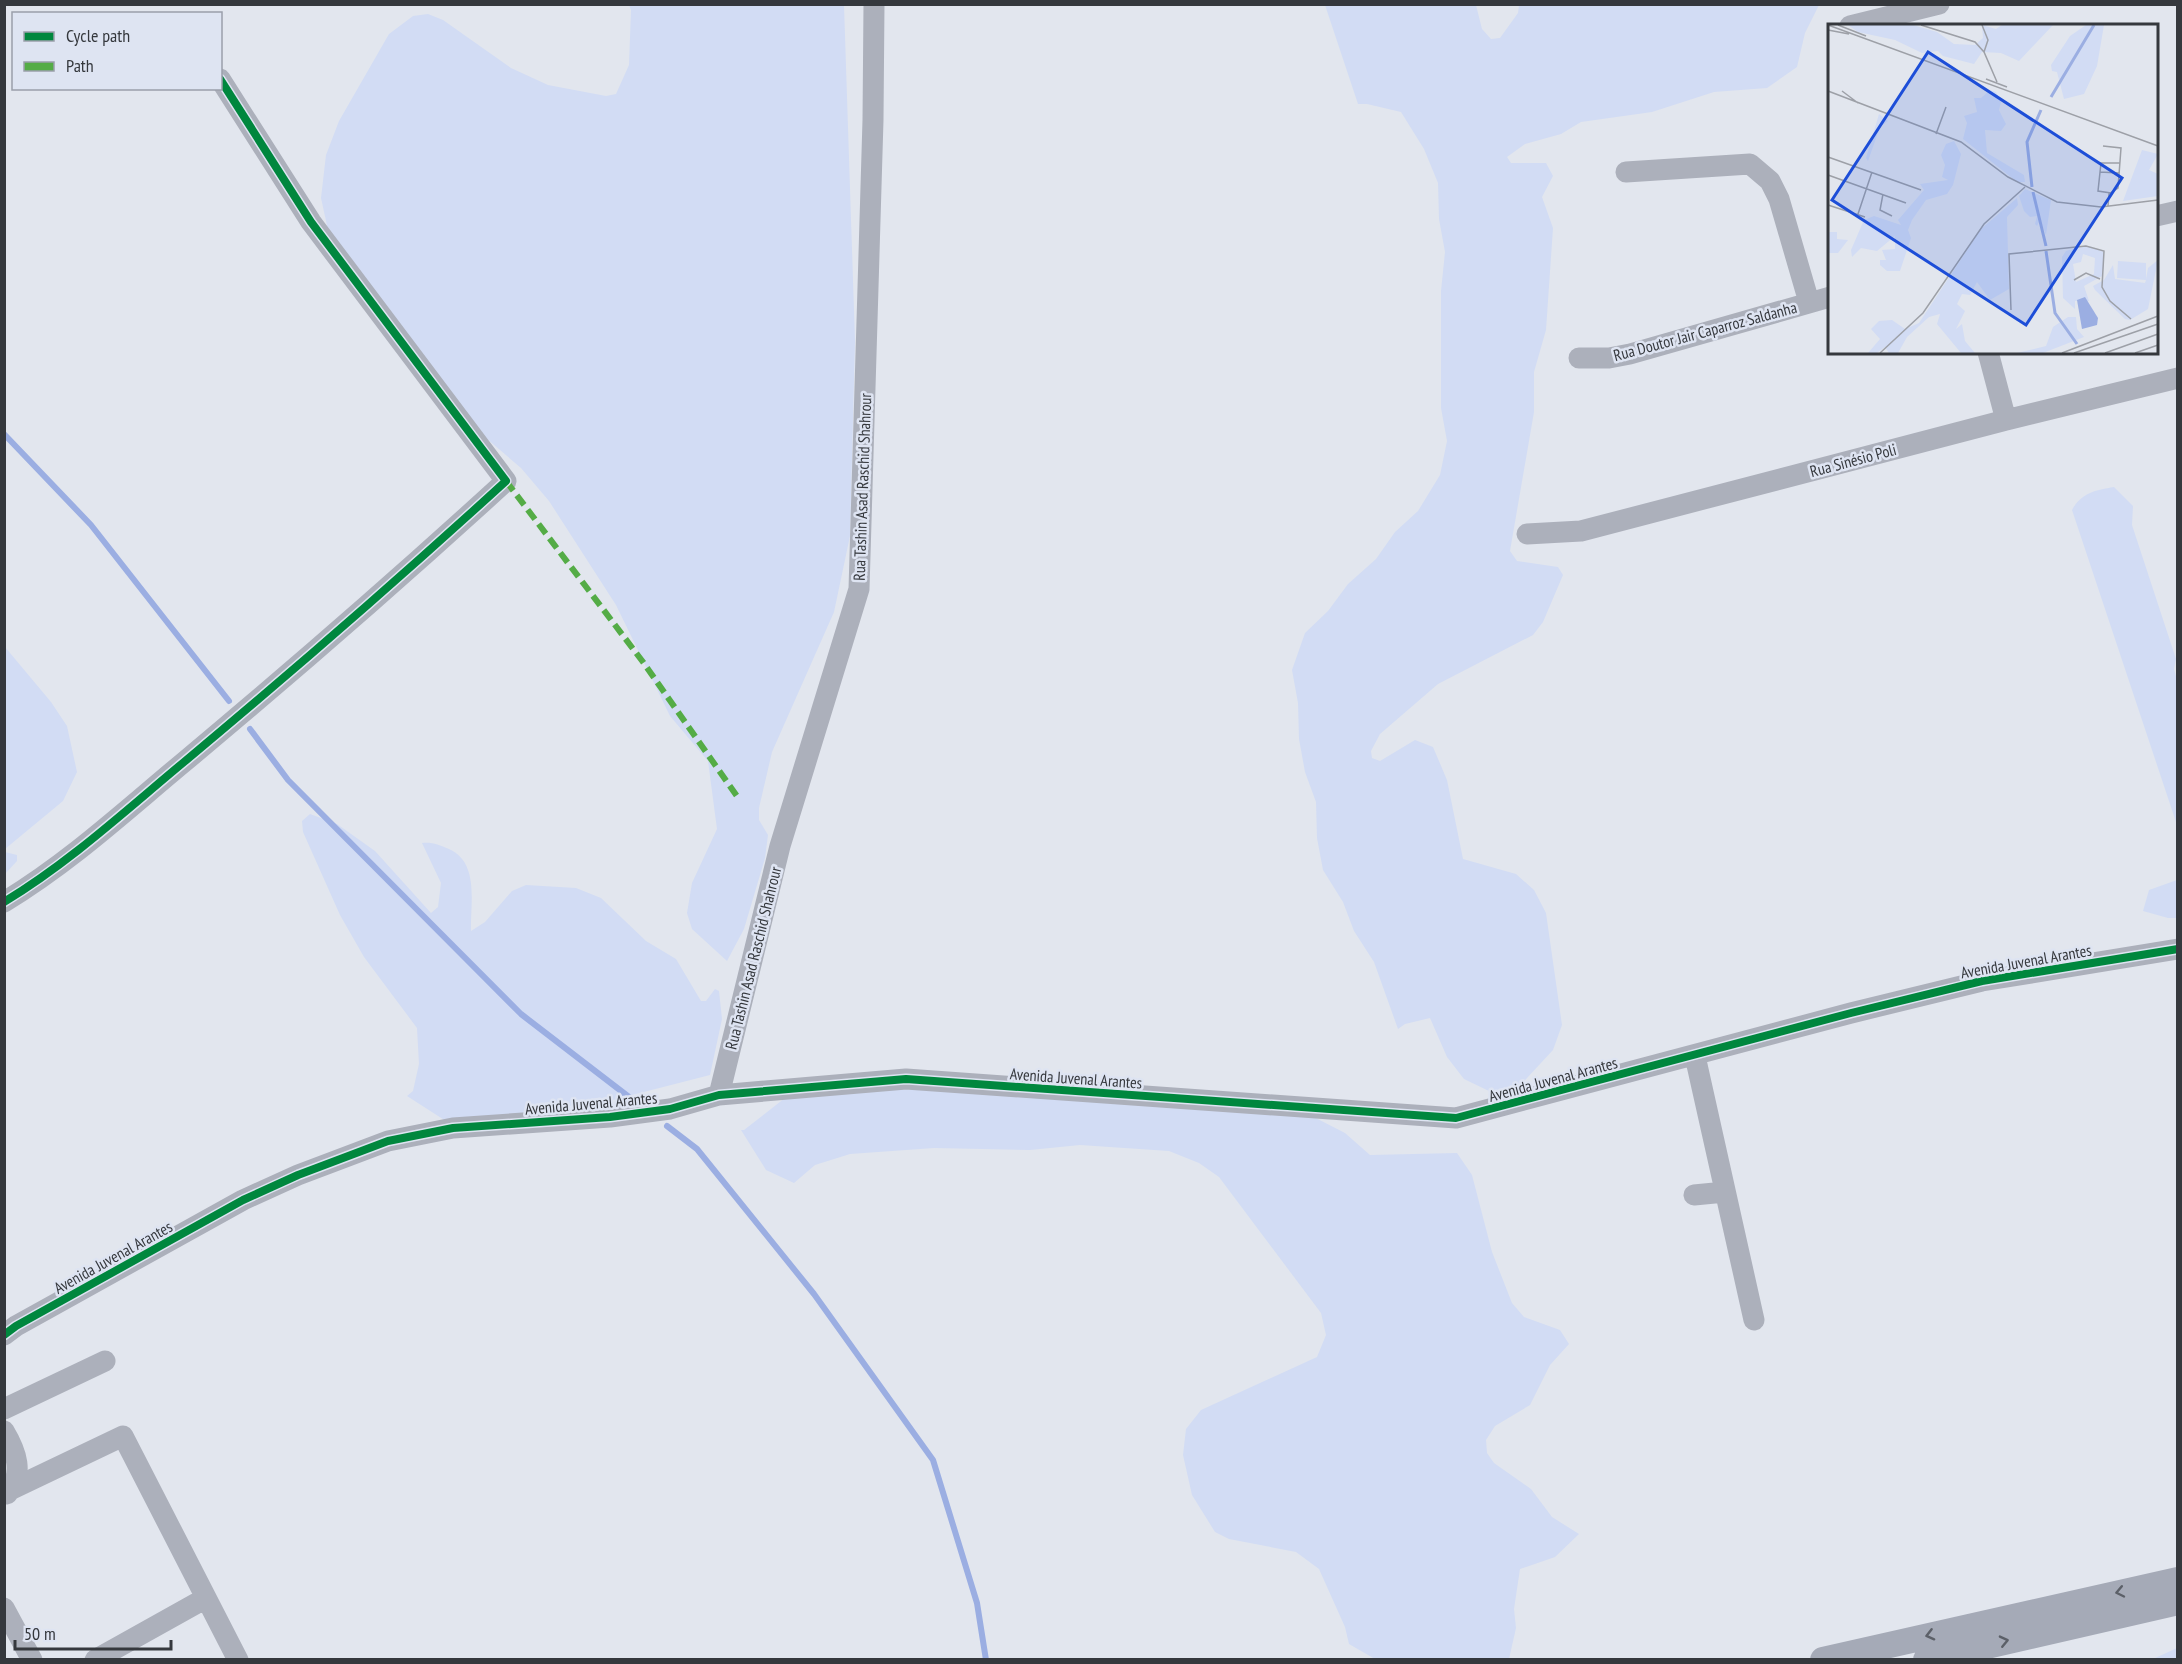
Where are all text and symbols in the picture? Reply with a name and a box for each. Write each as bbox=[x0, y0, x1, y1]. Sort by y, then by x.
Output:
legend bbox=[12, 12, 222, 90]
text: Cycle path bbox=[66, 24, 130, 47]
inset map bbox=[1828, 24, 2158, 354]
text: Path bbox=[66, 54, 94, 77]
street label: Rua Doutor Jair Caparroz Saldanha bbox=[1611, 297, 1799, 365]
street label: Rua Tashin Asad Raschid Shahrour bbox=[849, 392, 875, 581]
street label: Rua Sinésio Poli bbox=[1808, 439, 1898, 481]
street label: Rua Tashin Asad Raschid Shahrour bbox=[721, 864, 786, 1052]
street label: Avenida Juvenal Arantes bbox=[1959, 940, 2093, 982]
street label: Avenida Juvenal Arantes bbox=[1486, 1052, 1620, 1106]
street label: Avenida Juvenal Arantes bbox=[1009, 1063, 1143, 1093]
street label: Avenida Juvenal Arantes bbox=[524, 1087, 658, 1119]
street label: Avenida Juvenal Arantes bbox=[50, 1216, 176, 1298]
one-way arrow bbox=[2116, 1585, 2126, 1598]
scale bar bbox=[15, 1613, 171, 1651]
text: 50 m bbox=[24, 1622, 56, 1645]
one-way arrow bbox=[1925, 1628, 1935, 1641]
one-way arrow bbox=[1999, 1636, 2009, 1649]

